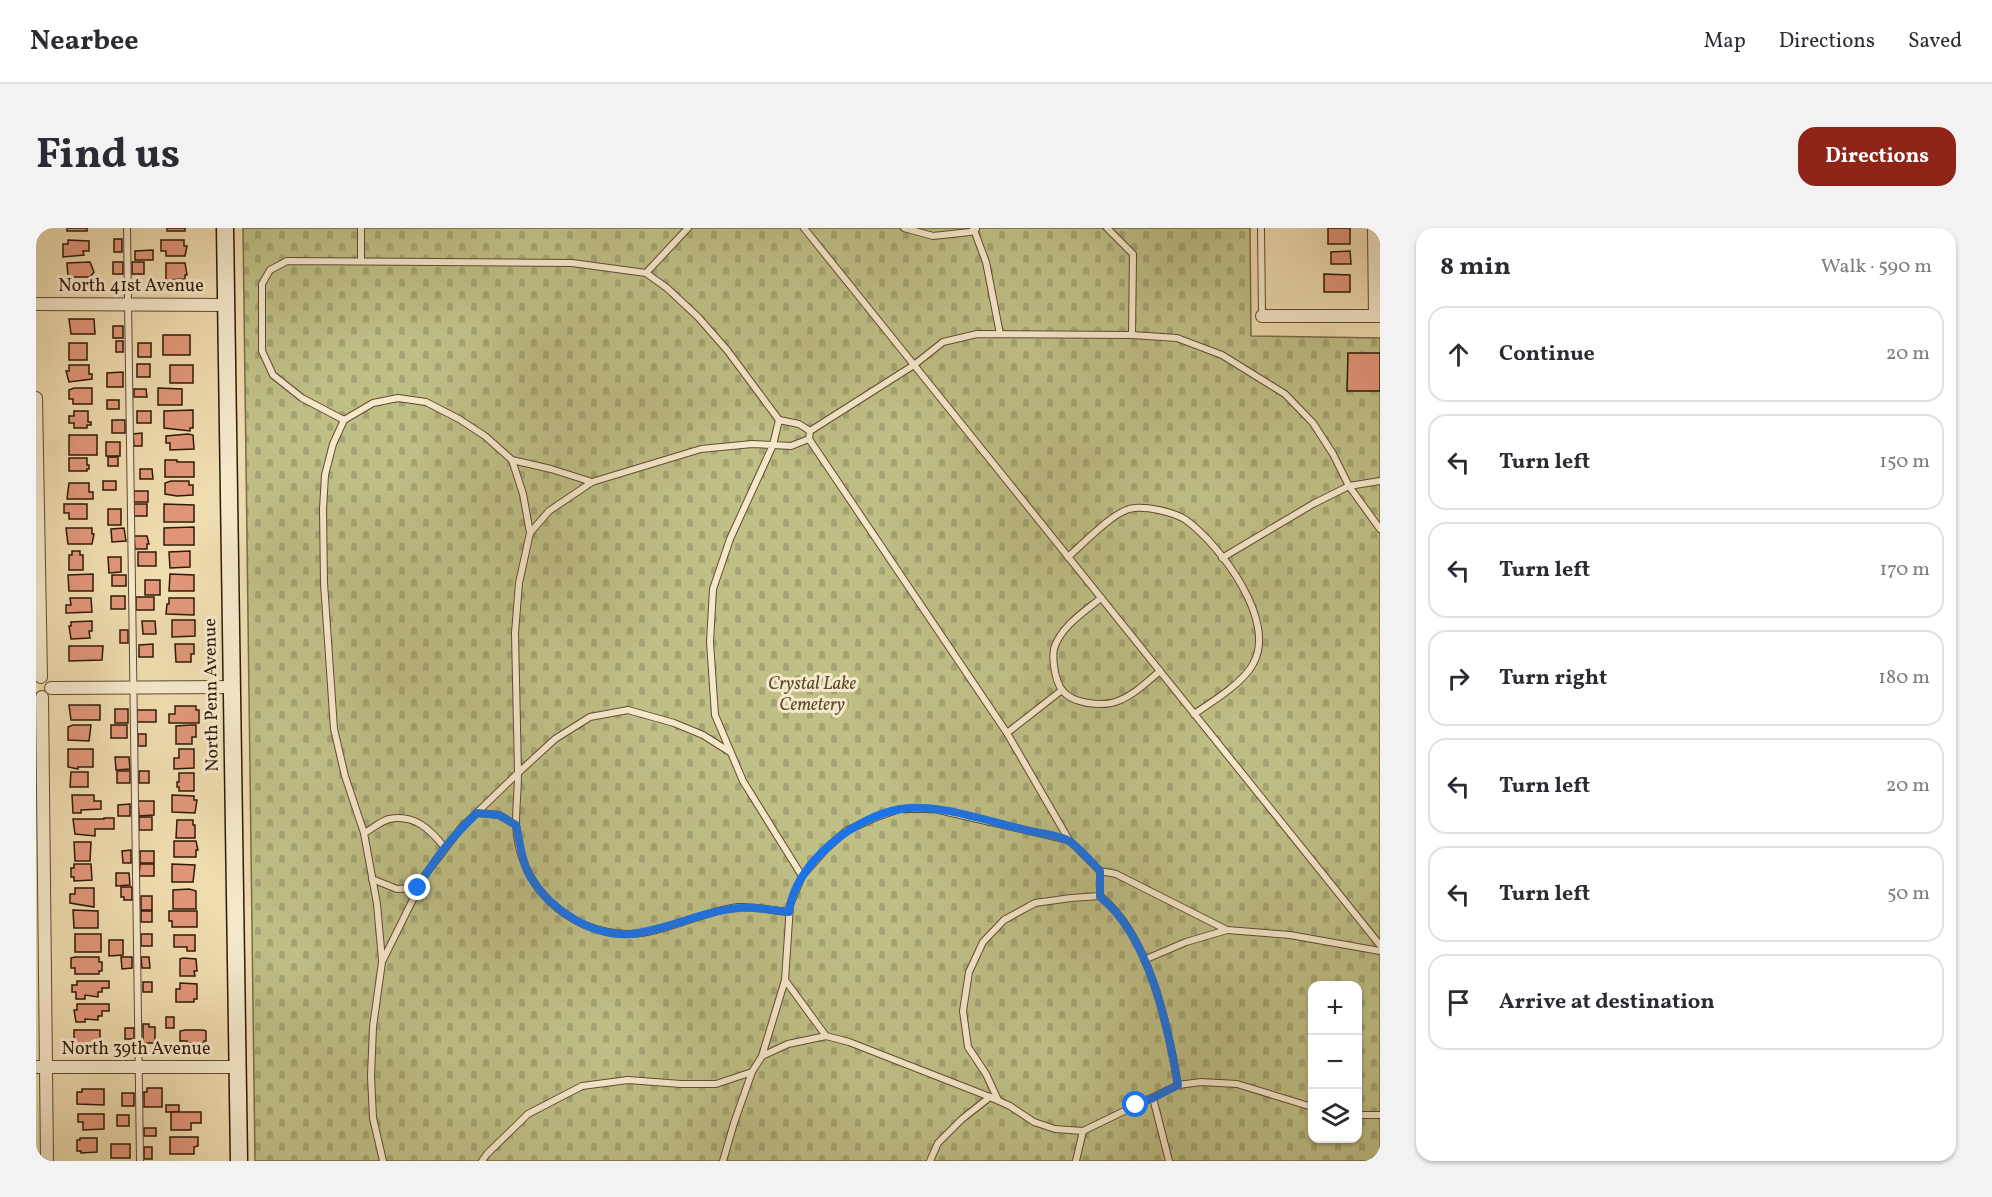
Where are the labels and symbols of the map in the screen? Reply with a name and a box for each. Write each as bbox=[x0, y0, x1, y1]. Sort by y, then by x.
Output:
street label: North 41st Avenue bbox=[58, 274, 204, 299]
street label: North Penn Avenue bbox=[198, 618, 226, 772]
park label: Crystal Lake Cemetery bbox=[768, 672, 857, 718]
route end bbox=[404, 874, 430, 900]
street label: North 39th Avenue bbox=[62, 1037, 210, 1062]
route start bbox=[1122, 1091, 1148, 1117]

